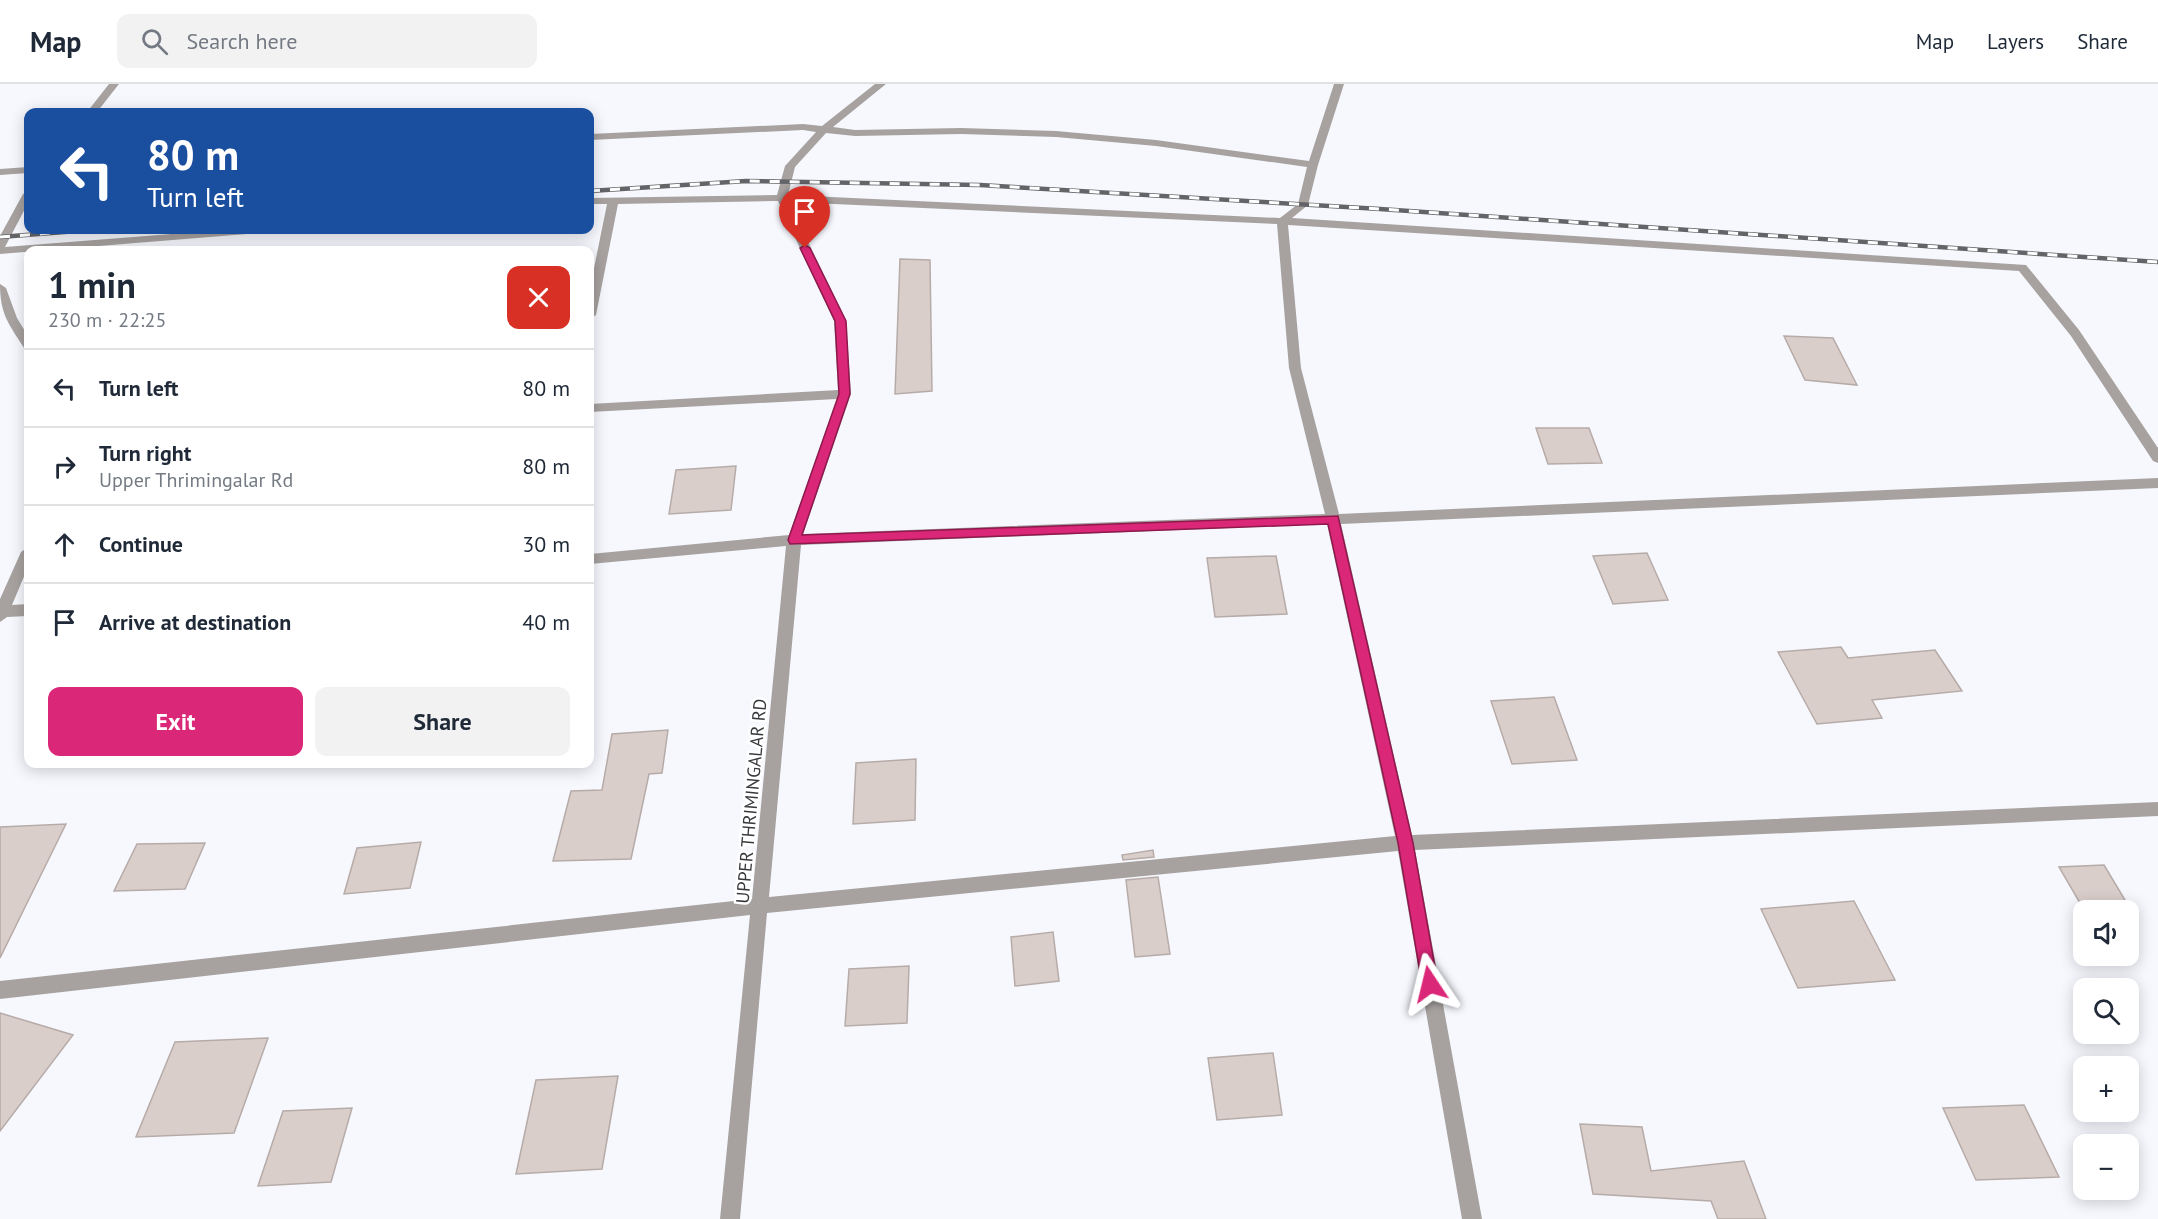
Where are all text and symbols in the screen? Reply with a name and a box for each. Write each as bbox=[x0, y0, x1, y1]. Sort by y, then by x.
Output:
search box bbox=[117, 14, 537, 68]
text: Map bbox=[30, 23, 81, 60]
icon: search bbox=[138, 25, 171, 58]
text: Search here bbox=[186, 27, 297, 55]
text: Map bbox=[1916, 28, 1954, 55]
text: Layers bbox=[1987, 28, 2044, 55]
text: Share bbox=[2077, 28, 2128, 55]
text: 80 m bbox=[147, 127, 239, 182]
icon: left bbox=[48, 132, 126, 210]
text: Turn left bbox=[147, 180, 244, 214]
pin bbox=[779, 186, 830, 248]
icon: arrive bbox=[788, 195, 821, 228]
text: 1 min bbox=[48, 261, 136, 308]
button: close bbox=[507, 266, 570, 329]
text: 230 m · 22:25 bbox=[48, 307, 166, 333]
icon: left bbox=[48, 372, 81, 405]
text: Turn left bbox=[99, 374, 179, 402]
text: 80 m bbox=[522, 374, 570, 402]
text: Turn right bbox=[99, 439, 191, 467]
icon: right bbox=[48, 450, 81, 483]
text: 80 m bbox=[522, 452, 570, 480]
text: Upper Thrimingalar Rd bbox=[99, 467, 293, 493]
icon: ahead bbox=[48, 528, 81, 561]
text: Continue bbox=[99, 530, 183, 558]
text: 30 m bbox=[522, 530, 570, 558]
icon: arrive bbox=[48, 606, 81, 639]
text: Arrive at destination bbox=[99, 608, 291, 636]
text: 40 m bbox=[522, 608, 570, 636]
button: Exit bbox=[48, 687, 303, 756]
button: Share bbox=[315, 687, 570, 756]
street label: UPPER THRIMINGALAR RD bbox=[731, 698, 771, 904]
map controls bbox=[2073, 900, 2139, 1200]
button: sound bbox=[2073, 900, 2139, 966]
position arrow bbox=[1398, 952, 1462, 1016]
button: search bbox=[2073, 978, 2139, 1044]
button: + bbox=[2073, 1056, 2139, 1122]
button: − bbox=[2073, 1134, 2139, 1200]

